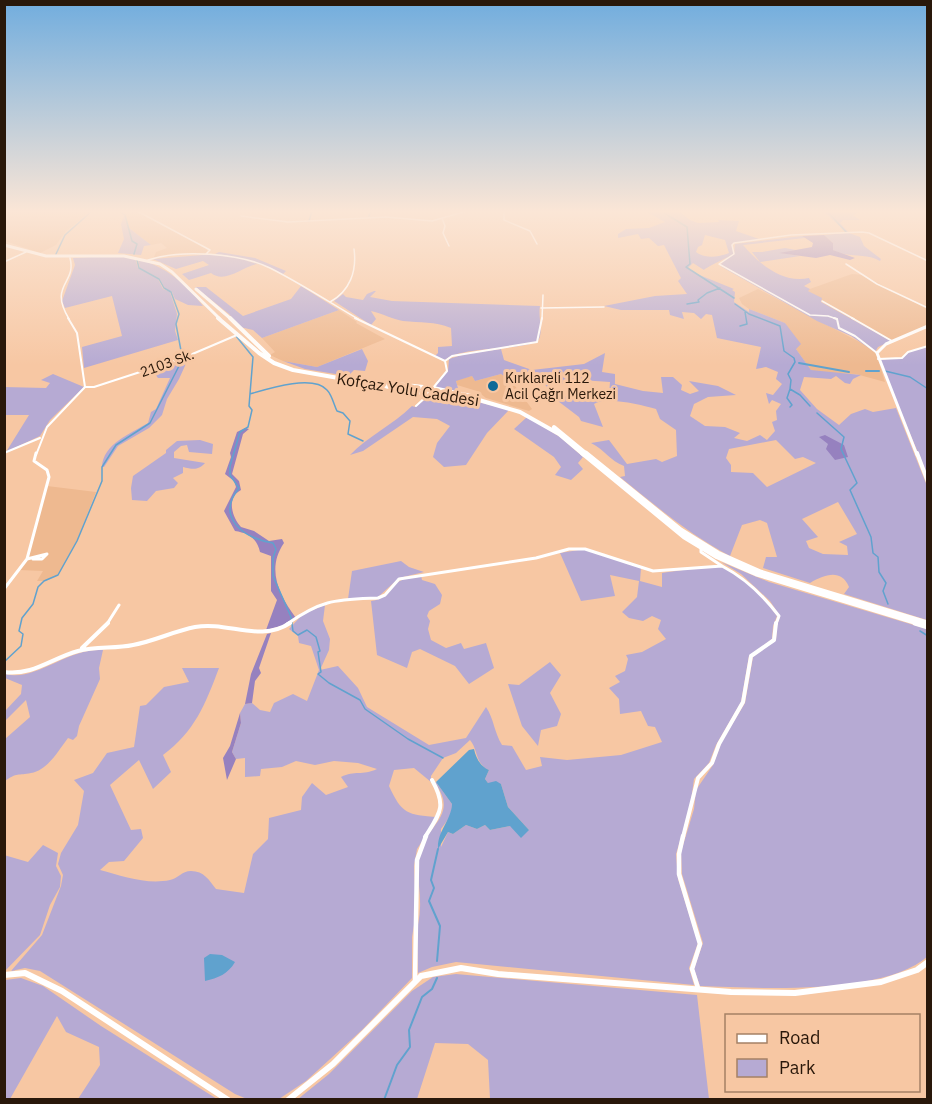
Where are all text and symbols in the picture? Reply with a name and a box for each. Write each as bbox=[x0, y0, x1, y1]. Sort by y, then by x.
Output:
street label: 2103 Sk. bbox=[138, 345, 196, 381]
street label: Kofçaz Yolu Caddesi bbox=[335, 368, 481, 410]
place label: Kırklareli 112 Acil Çağrı Merkezi bbox=[505, 369, 616, 403]
marker: Kırklareli 112 Acil Çağrı Merkezi bbox=[486, 379, 500, 393]
legend bbox=[725, 1014, 920, 1092]
text: Road bbox=[779, 1026, 820, 1049]
text: Park bbox=[779, 1056, 816, 1079]

